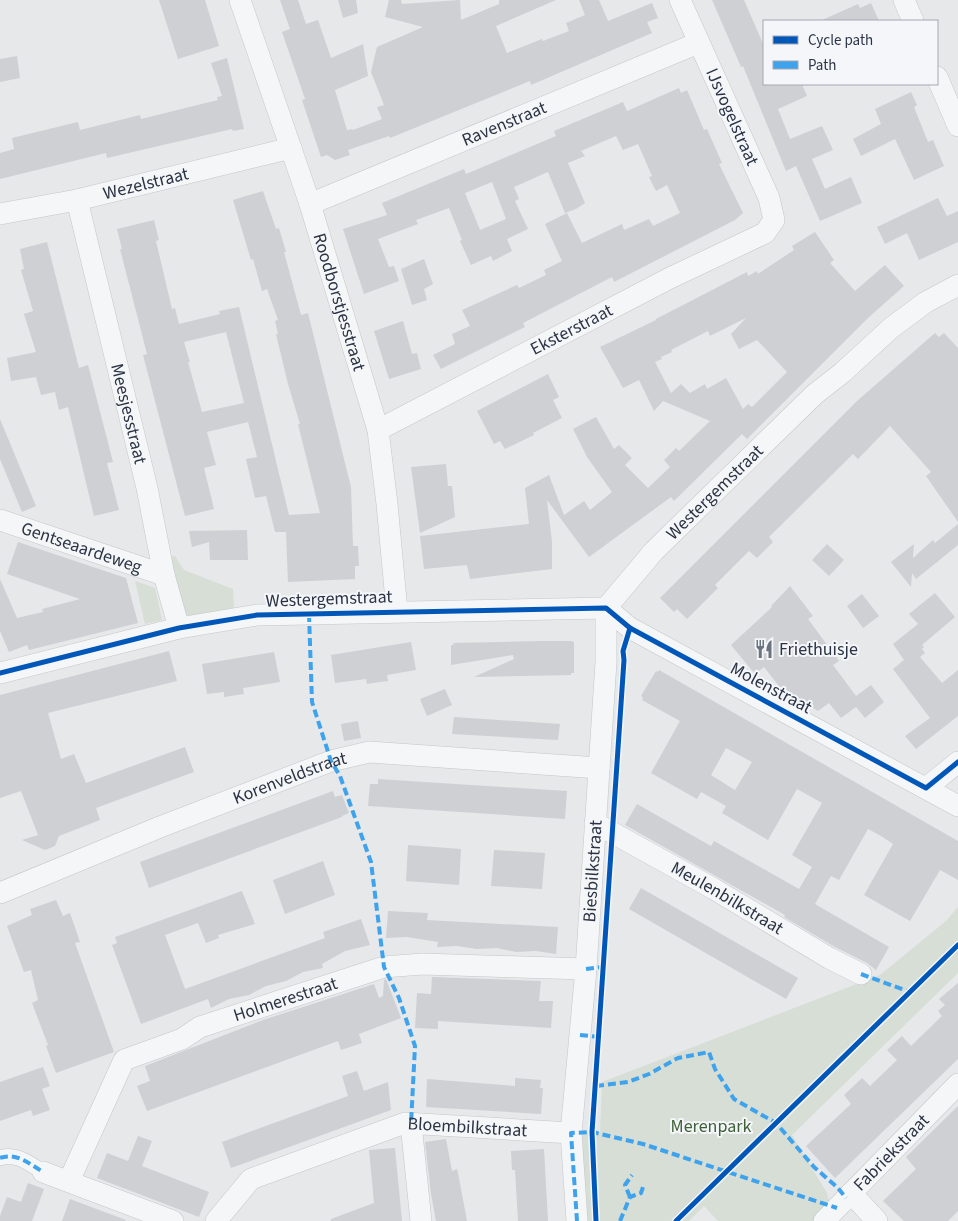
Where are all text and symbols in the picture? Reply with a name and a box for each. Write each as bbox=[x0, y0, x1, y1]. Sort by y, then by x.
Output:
legend bbox=[763, 20, 938, 85]
text: Cycle path bbox=[808, 30, 873, 51]
text: Path bbox=[808, 55, 836, 76]
street label: IJsvogelstraat bbox=[699, 64, 765, 170]
street label: Ravenstraat bbox=[458, 95, 550, 152]
street label: Wezelstraat bbox=[100, 161, 191, 206]
street label: Roodborstjesstraat bbox=[307, 230, 372, 374]
street label: Eksterstraat bbox=[526, 298, 617, 361]
street label: Meesjesstraat bbox=[105, 361, 153, 467]
street label: Westergemstraat bbox=[660, 439, 769, 545]
street label: Gentseaardeweg bbox=[18, 515, 145, 579]
street label: Westergemstraat bbox=[265, 584, 393, 614]
place label: Friethuisje bbox=[779, 637, 858, 662]
restaurant icon: Friethuisje bbox=[753, 638, 775, 660]
street label: Molenstraat bbox=[726, 656, 816, 720]
street label: Korenveldstraat bbox=[229, 745, 349, 810]
street label: Biesbilkstraat bbox=[577, 819, 608, 923]
street label: Meulenbilkstraat bbox=[667, 855, 788, 940]
street label: Holmerestraat bbox=[230, 971, 341, 1028]
street label: Fabriekstraat bbox=[848, 1108, 935, 1196]
street label: Bloembilkstraat bbox=[407, 1111, 528, 1143]
park label: Merenpark bbox=[671, 1114, 751, 1139]

